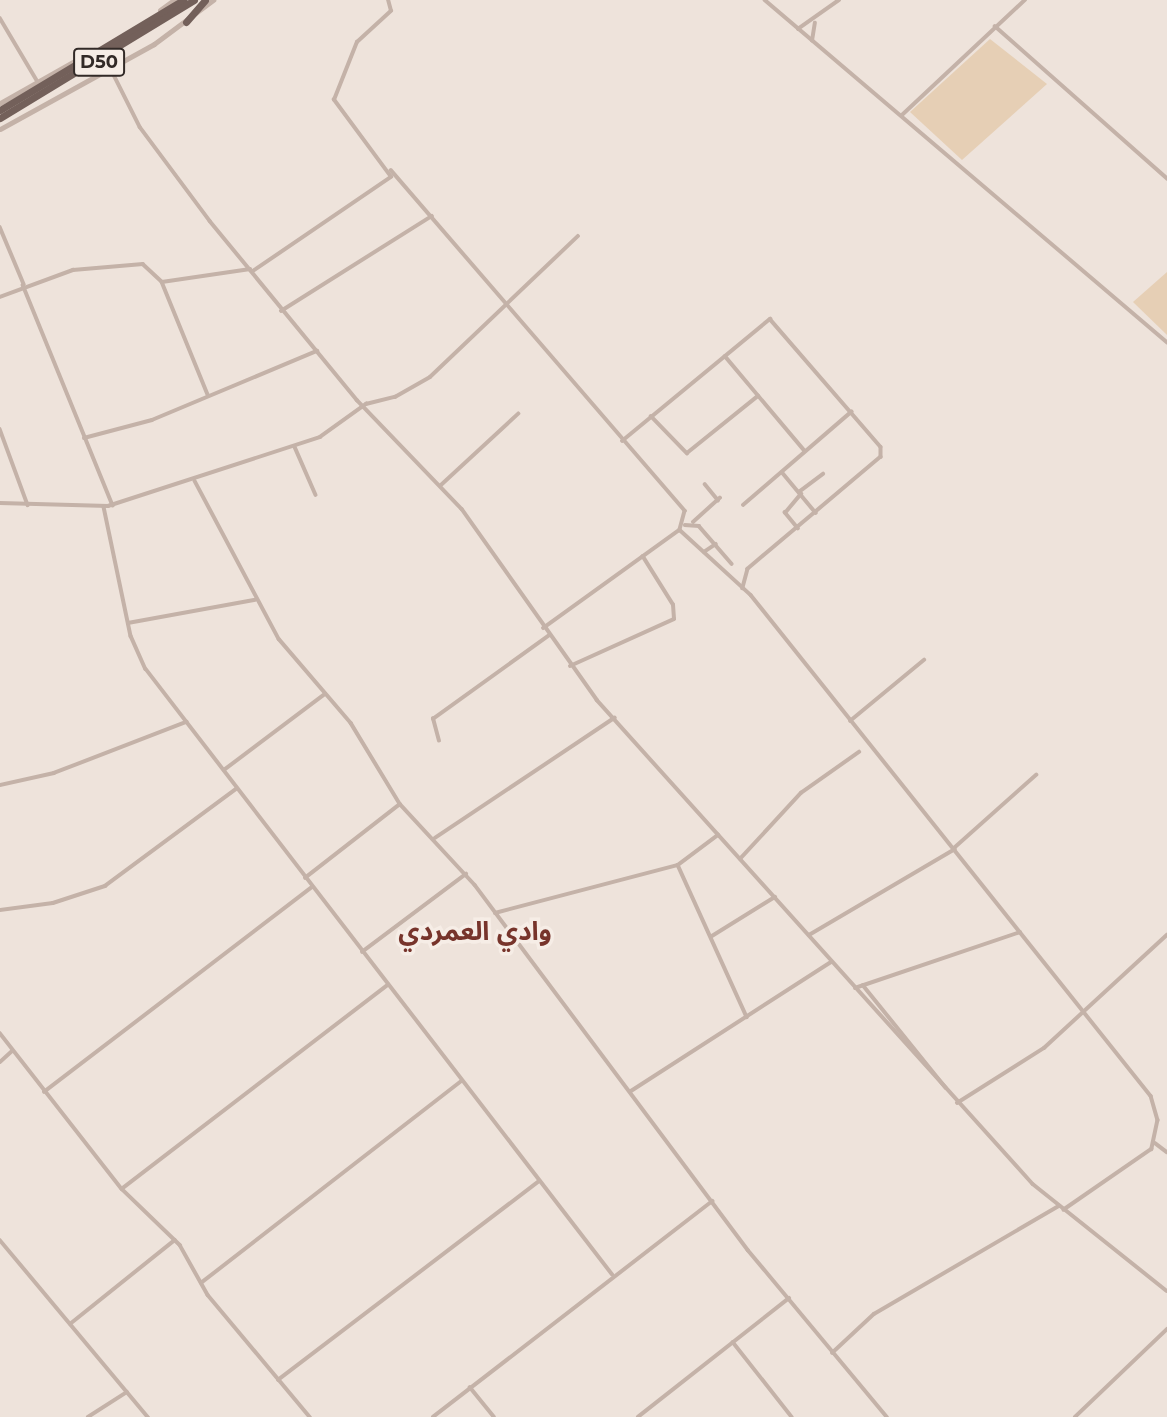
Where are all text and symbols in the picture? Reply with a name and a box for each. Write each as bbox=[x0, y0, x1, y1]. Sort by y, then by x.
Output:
road number: D50 bbox=[73, 48, 125, 76]
district label: وادي العمردي bbox=[398, 916, 552, 948]

